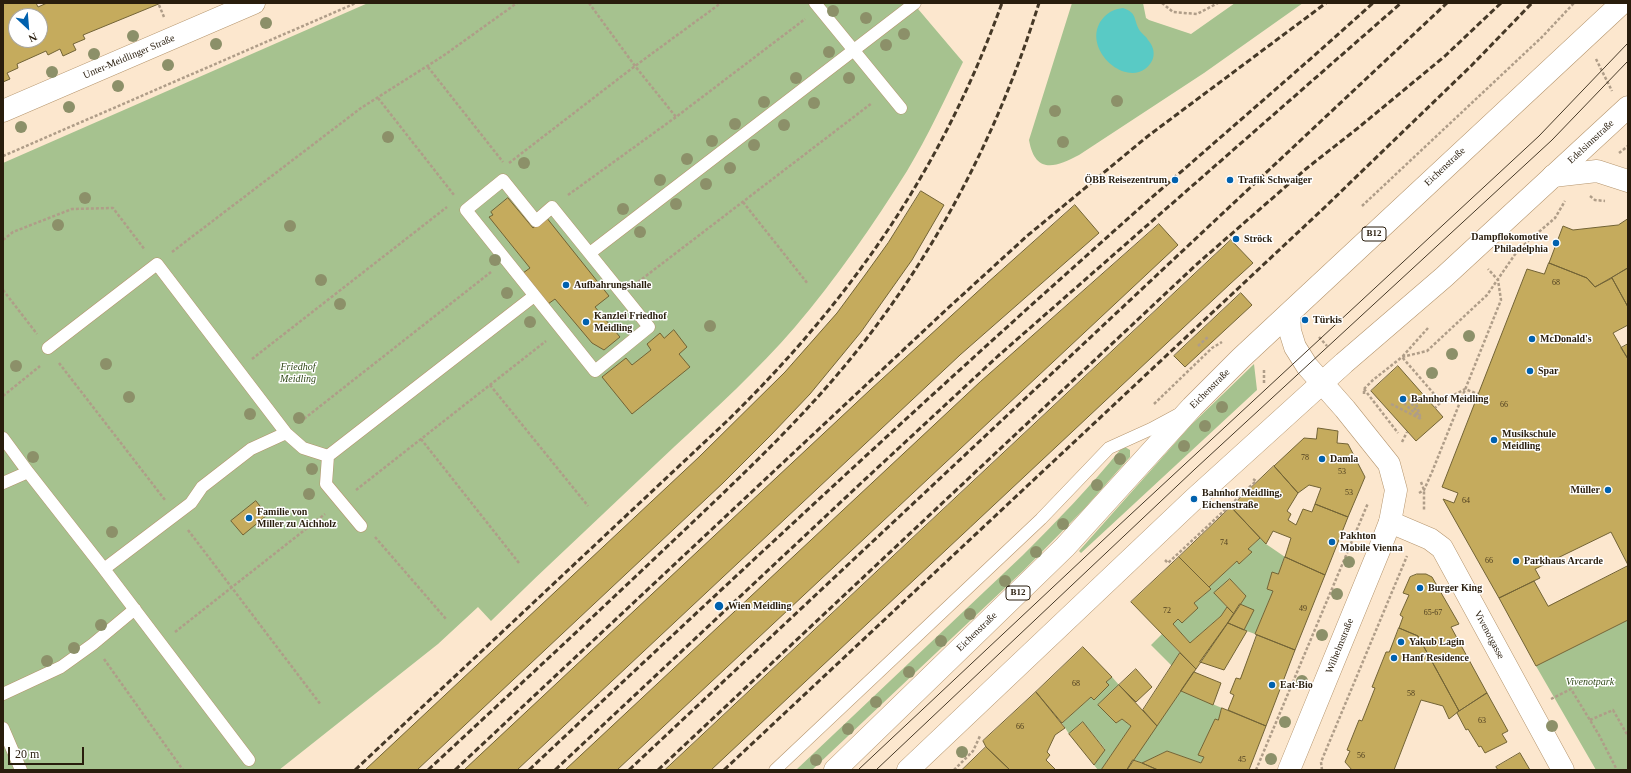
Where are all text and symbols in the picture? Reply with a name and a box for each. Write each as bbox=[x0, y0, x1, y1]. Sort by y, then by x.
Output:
north arrow bbox=[8, 8, 48, 48]
text: N bbox=[27, 31, 39, 45]
street label: Unter-Meidlinger Straße bbox=[81, 32, 177, 82]
street label: Edelsinnstraße bbox=[1565, 118, 1617, 166]
street label: Eichenstraße bbox=[1422, 145, 1468, 189]
place label: ÖBB Reisezentrum bbox=[1085, 174, 1167, 186]
place label: Trafik Schwaiger bbox=[1238, 174, 1312, 186]
marker: ÖBB Reisezentrum bbox=[1170, 175, 1180, 185]
marker: Trafik Schwaiger bbox=[1225, 175, 1235, 185]
road number: B12 bbox=[1362, 227, 1386, 241]
place label: Dampflokomotive Philadelphia bbox=[1471, 231, 1548, 254]
place label: Ströck bbox=[1244, 233, 1272, 245]
marker: Ströck bbox=[1231, 234, 1241, 244]
marker: Dampflokomotive Philadelphia bbox=[1551, 238, 1561, 248]
house number: 68 bbox=[1552, 278, 1560, 288]
place label: Aufbahrungshalle bbox=[574, 279, 651, 291]
marker: Aufbahrungshalle bbox=[561, 280, 571, 290]
place label: Kanzlei Friedhof Meidling bbox=[594, 310, 666, 334]
place label: Türkis bbox=[1313, 314, 1342, 326]
marker: Türkis bbox=[1300, 315, 1310, 325]
marker: Kanzlei Friedhof Meidling bbox=[581, 317, 591, 327]
place label: McDonald's bbox=[1540, 333, 1592, 345]
marker: McDonald's bbox=[1527, 334, 1537, 344]
park label: Friedhof Meidling bbox=[280, 361, 316, 384]
place label: Spar bbox=[1538, 365, 1559, 377]
street label: Eichenstraße bbox=[1187, 366, 1233, 412]
marker: Spar bbox=[1525, 366, 1535, 376]
place label: Bahnhof Meidling bbox=[1411, 393, 1489, 405]
marker: Bahnhof Meidling bbox=[1398, 394, 1408, 404]
house number: 66 bbox=[1500, 400, 1508, 410]
place label: Musikschule Meidling bbox=[1502, 428, 1556, 452]
marker: Musikschule Meidling bbox=[1489, 435, 1499, 445]
house number: 78 bbox=[1301, 453, 1309, 463]
place label: Damla bbox=[1330, 453, 1358, 465]
marker: Damla bbox=[1317, 454, 1327, 464]
house number: 53 bbox=[1338, 467, 1346, 477]
place label: Müller bbox=[1571, 484, 1600, 496]
marker: Müller bbox=[1603, 485, 1613, 495]
place label: Bahnhof Meidling, Eichenstraße bbox=[1202, 487, 1282, 510]
house number: 53 bbox=[1345, 488, 1353, 498]
marker: Bahnhof Meidling, Eichenstraße bbox=[1189, 494, 1199, 504]
house number: 64 bbox=[1462, 496, 1470, 506]
place label: Familie von Miller zu Aichholz bbox=[257, 506, 336, 530]
marker: Familie von Miller zu Aichholz bbox=[244, 513, 254, 523]
place label: Pakhton Mobile Vienna bbox=[1340, 530, 1403, 554]
marker: Pakhton Mobile Vienna bbox=[1327, 537, 1337, 547]
house number: 74 bbox=[1220, 538, 1228, 548]
place label: Parkhaus Arcarde bbox=[1524, 555, 1603, 567]
house number: 66 bbox=[1485, 556, 1493, 566]
marker: Parkhaus Arcarde bbox=[1511, 556, 1521, 566]
place label: Burger King bbox=[1428, 582, 1482, 594]
marker: Burger King bbox=[1415, 583, 1425, 593]
road number: B12 bbox=[1006, 586, 1030, 600]
marker: Wien Meidling bbox=[713, 600, 725, 612]
place label: Wien Meidling bbox=[728, 600, 791, 612]
house number: 49 bbox=[1299, 604, 1307, 614]
house number: 72 bbox=[1163, 606, 1171, 616]
house number: 65-67 bbox=[1424, 608, 1442, 618]
street label: Vivenotgasse bbox=[1471, 609, 1507, 661]
street label: Eichenstraße bbox=[954, 610, 1000, 654]
street label: Wilhelmstraße bbox=[1323, 617, 1357, 675]
place label: Yakub Lagin bbox=[1409, 636, 1464, 648]
marker: Yakub Lagin bbox=[1396, 637, 1406, 647]
place label: Hanf Residence bbox=[1402, 652, 1469, 664]
marker: Hanf Residence bbox=[1389, 653, 1399, 663]
park label: Vivenotpark bbox=[1566, 676, 1614, 688]
house number: 68 bbox=[1072, 679, 1080, 689]
place label: Eat-Bio bbox=[1280, 679, 1313, 691]
marker: Eat-Bio bbox=[1267, 680, 1277, 690]
house number: 58 bbox=[1407, 689, 1415, 699]
house number: 63 bbox=[1478, 716, 1486, 726]
house number: 66 bbox=[1016, 722, 1024, 732]
scale bar bbox=[10, 739, 86, 765]
text: 20 m bbox=[15, 747, 39, 761]
house number: 56 bbox=[1357, 751, 1365, 761]
house number: 45 bbox=[1238, 755, 1246, 765]

